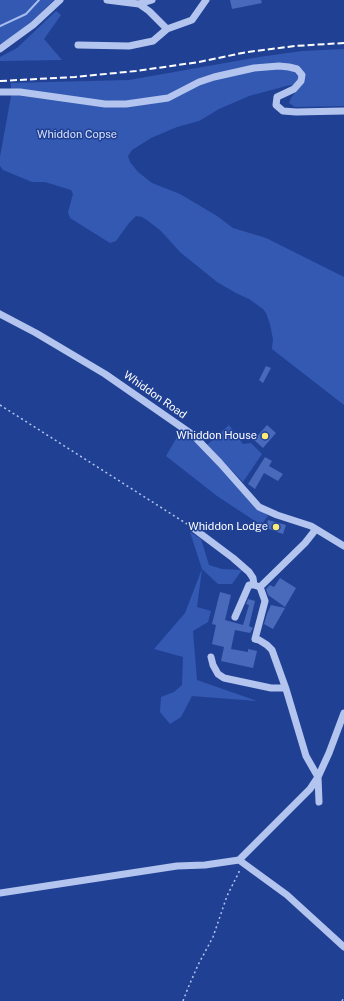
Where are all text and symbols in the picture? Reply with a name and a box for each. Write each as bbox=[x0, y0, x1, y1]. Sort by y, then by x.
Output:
park label: Whiddon Copse bbox=[37, 128, 117, 142]
street label: Whiddon Road bbox=[121, 368, 189, 422]
place label: Whiddon House bbox=[176, 429, 257, 443]
marker: Whiddon House bbox=[260, 431, 270, 441]
place label: Whiddon Lodge bbox=[188, 520, 268, 534]
marker: Whiddon Lodge bbox=[271, 522, 281, 532]

